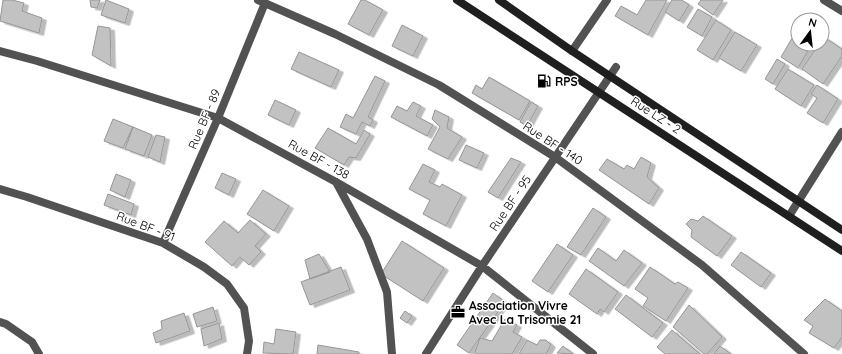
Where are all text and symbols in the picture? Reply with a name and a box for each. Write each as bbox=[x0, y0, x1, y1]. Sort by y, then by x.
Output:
north arrow bbox=[790, 12, 830, 52]
text: N bbox=[807, 15, 818, 30]
fuel station icon: RPS bbox=[536, 73, 552, 89]
place label: RPS bbox=[555, 74, 578, 89]
street label: Rue BF - 89 bbox=[185, 86, 223, 151]
street label: Rue LZ - 2 bbox=[628, 93, 684, 137]
street label: Rue BF - 140 bbox=[520, 118, 586, 168]
street label: Rue BF - 138 bbox=[286, 136, 352, 182]
street label: Rue BF - 95 bbox=[486, 172, 534, 234]
street label: Rue BF - 91 bbox=[114, 208, 178, 244]
place label: Association Vivre Avec La Trisomie 21 bbox=[469, 298, 581, 327]
office icon: Association Vivre Avec La Trisomie 21 bbox=[450, 304, 466, 320]

